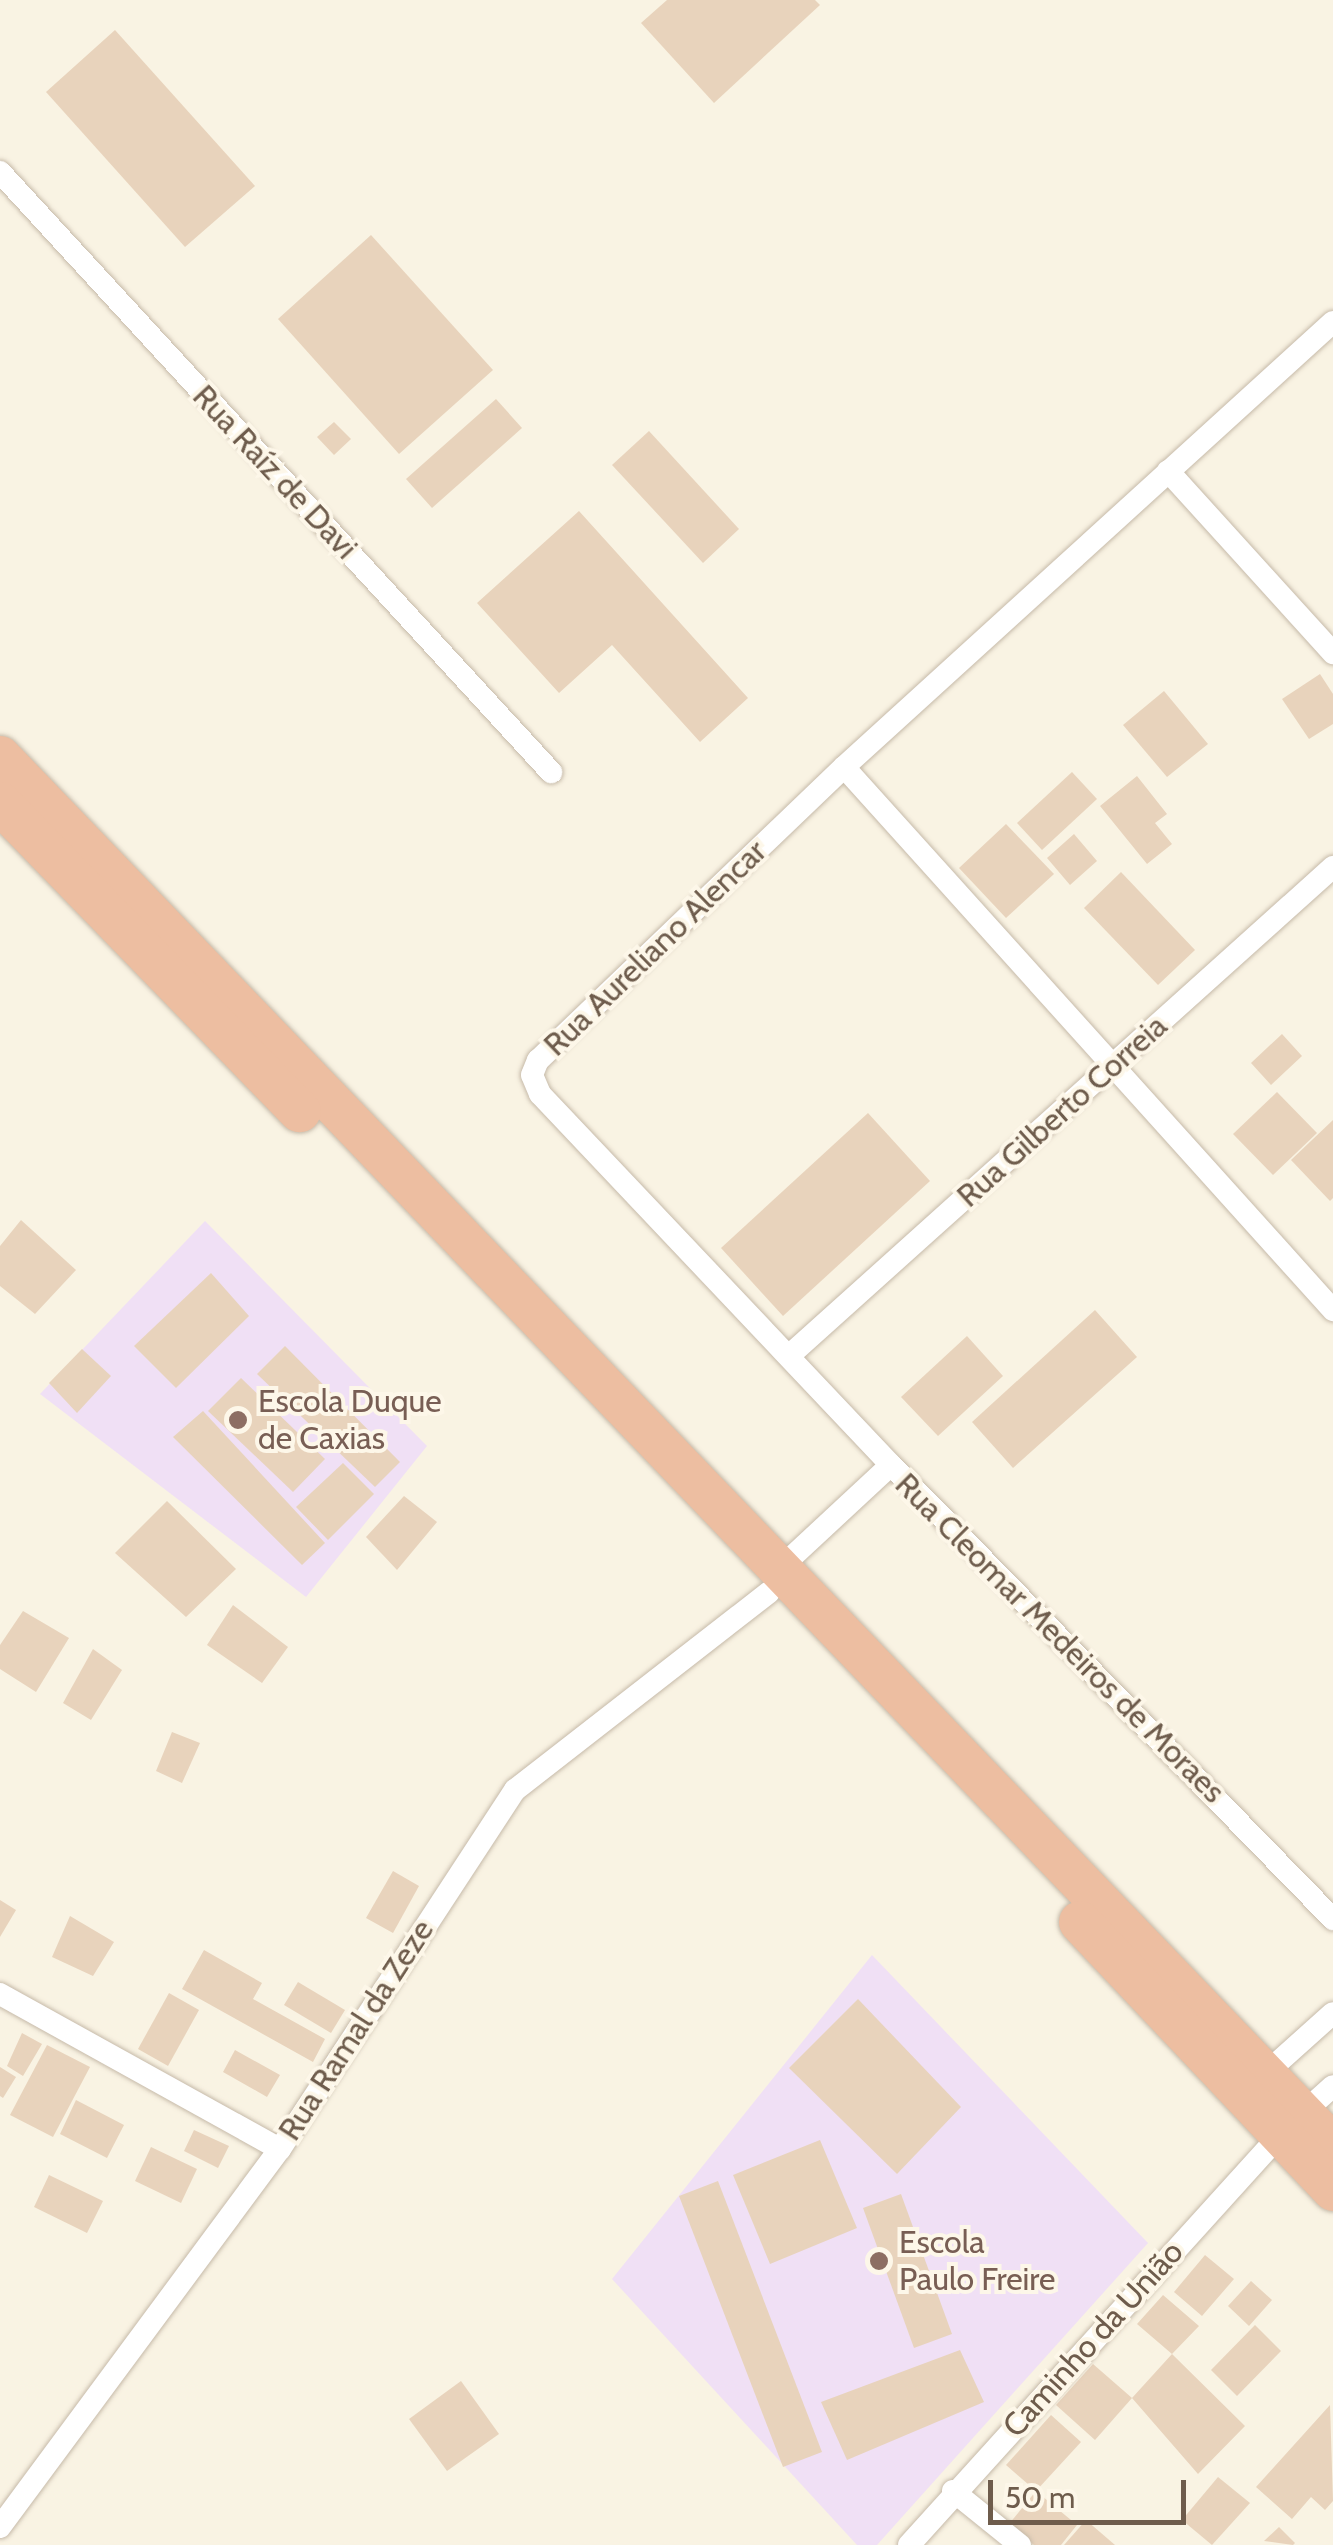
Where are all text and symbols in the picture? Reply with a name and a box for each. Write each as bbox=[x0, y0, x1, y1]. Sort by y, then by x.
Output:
street label: Rua Raíz de Davi bbox=[185, 377, 365, 567]
street label: Rua Aureliano Alencar bbox=[536, 832, 774, 1064]
street label: Rua Gilberto Correia bbox=[949, 1007, 1175, 1215]
place label: Escola Duque de Caxias bbox=[258, 1383, 442, 1458]
marker: Escola Duque de Caxias bbox=[227, 1409, 249, 1431]
street label: Rua Cleomar Medeiros de Moraes bbox=[887, 1465, 1233, 1811]
street label: Rua Ramal da Zeze bbox=[270, 1912, 442, 2148]
place label: Escola Paulo Freire bbox=[899, 2224, 1055, 2299]
street label: Caminho da União bbox=[995, 2233, 1191, 2445]
marker: Escola Paulo Freire bbox=[868, 2250, 890, 2272]
scale bar bbox=[993, 2460, 1190, 2522]
text: 50 m bbox=[1005, 2479, 1075, 2516]

